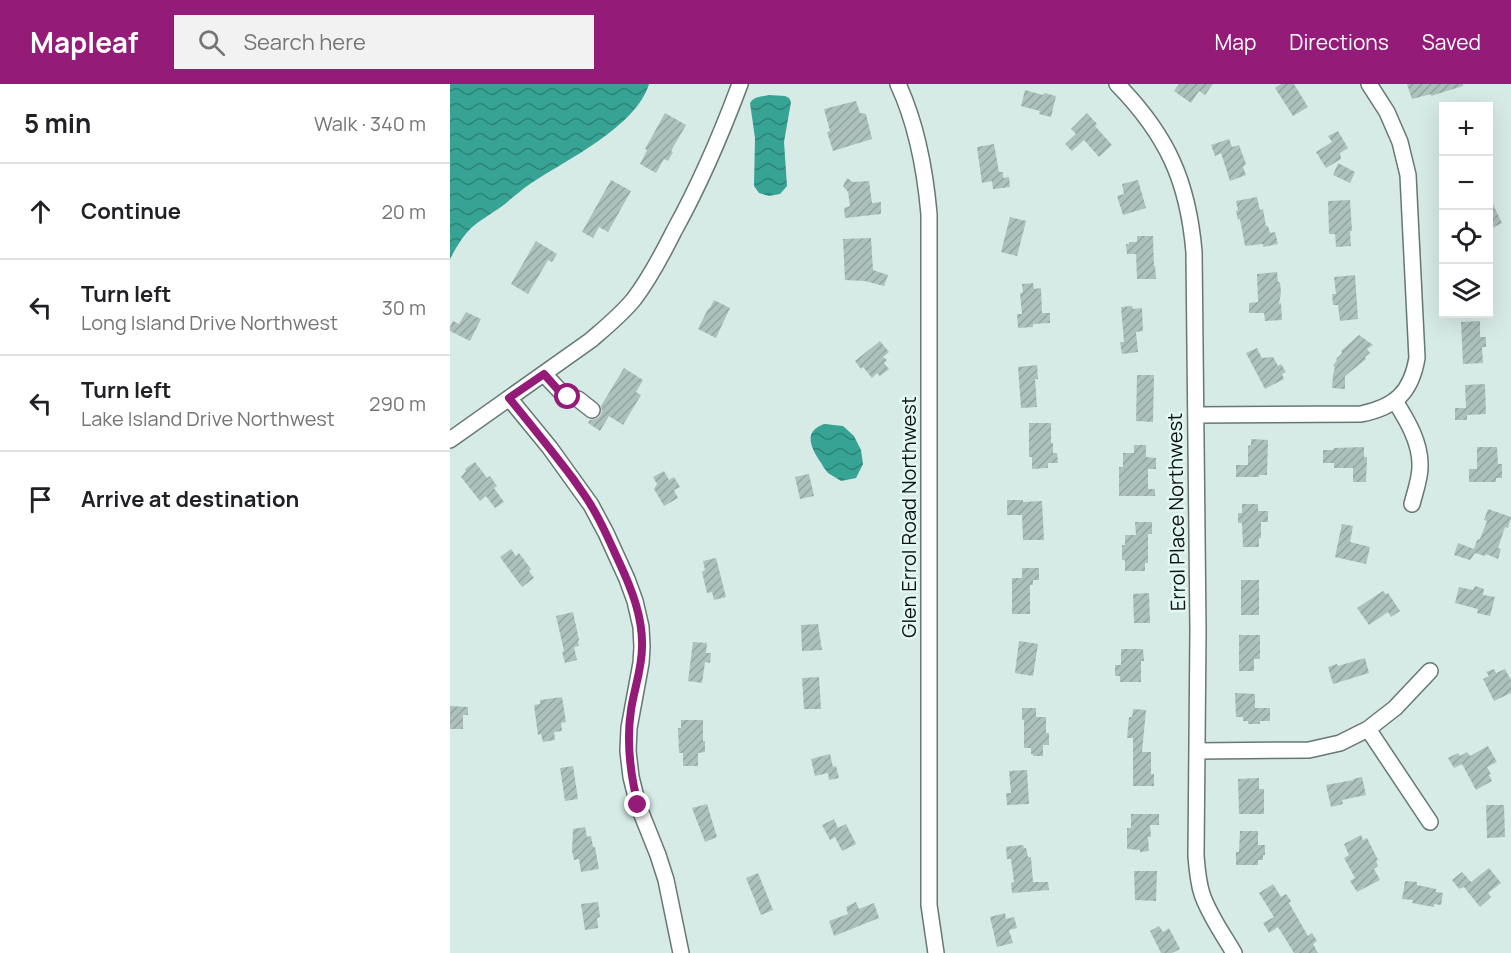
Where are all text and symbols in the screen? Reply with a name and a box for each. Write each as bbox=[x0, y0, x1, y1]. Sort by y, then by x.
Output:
search box bbox=[174, 15, 594, 69]
text: Mapleaf bbox=[30, 23, 138, 61]
icon: search bbox=[195, 26, 228, 59]
text: Search here bbox=[243, 27, 366, 57]
text: Map bbox=[1215, 28, 1256, 56]
text: Directions bbox=[1289, 28, 1389, 56]
text: Saved bbox=[1422, 28, 1481, 56]
map controls bbox=[1439, 102, 1493, 318]
button: + bbox=[1439, 102, 1493, 156]
text: 5 min bbox=[24, 105, 91, 141]
text: Walk · 340 m bbox=[314, 110, 426, 137]
button: − bbox=[1439, 156, 1493, 210]
icon: ahead bbox=[24, 195, 57, 228]
text: Continue bbox=[81, 196, 181, 226]
text: 20 m bbox=[381, 198, 426, 225]
button: locate bbox=[1439, 210, 1493, 264]
button: layers bbox=[1439, 264, 1493, 318]
text: Turn left bbox=[81, 279, 171, 309]
icon: left bbox=[24, 291, 57, 324]
text: 30 m bbox=[382, 294, 426, 321]
text: Long Island Drive Northwest bbox=[81, 309, 338, 336]
text: Turn left bbox=[81, 375, 171, 405]
route start bbox=[554, 383, 580, 409]
icon: left bbox=[24, 387, 57, 420]
text: 290 m bbox=[369, 390, 426, 417]
street label: Glen Errol Road Northwest bbox=[895, 396, 922, 638]
text: Lake Island Drive Northwest bbox=[81, 405, 335, 432]
street label: Errol Place Northwest bbox=[1161, 413, 1191, 611]
icon: arrive bbox=[24, 483, 57, 516]
text: Arrive at destination bbox=[81, 484, 299, 514]
route end bbox=[624, 791, 650, 817]

